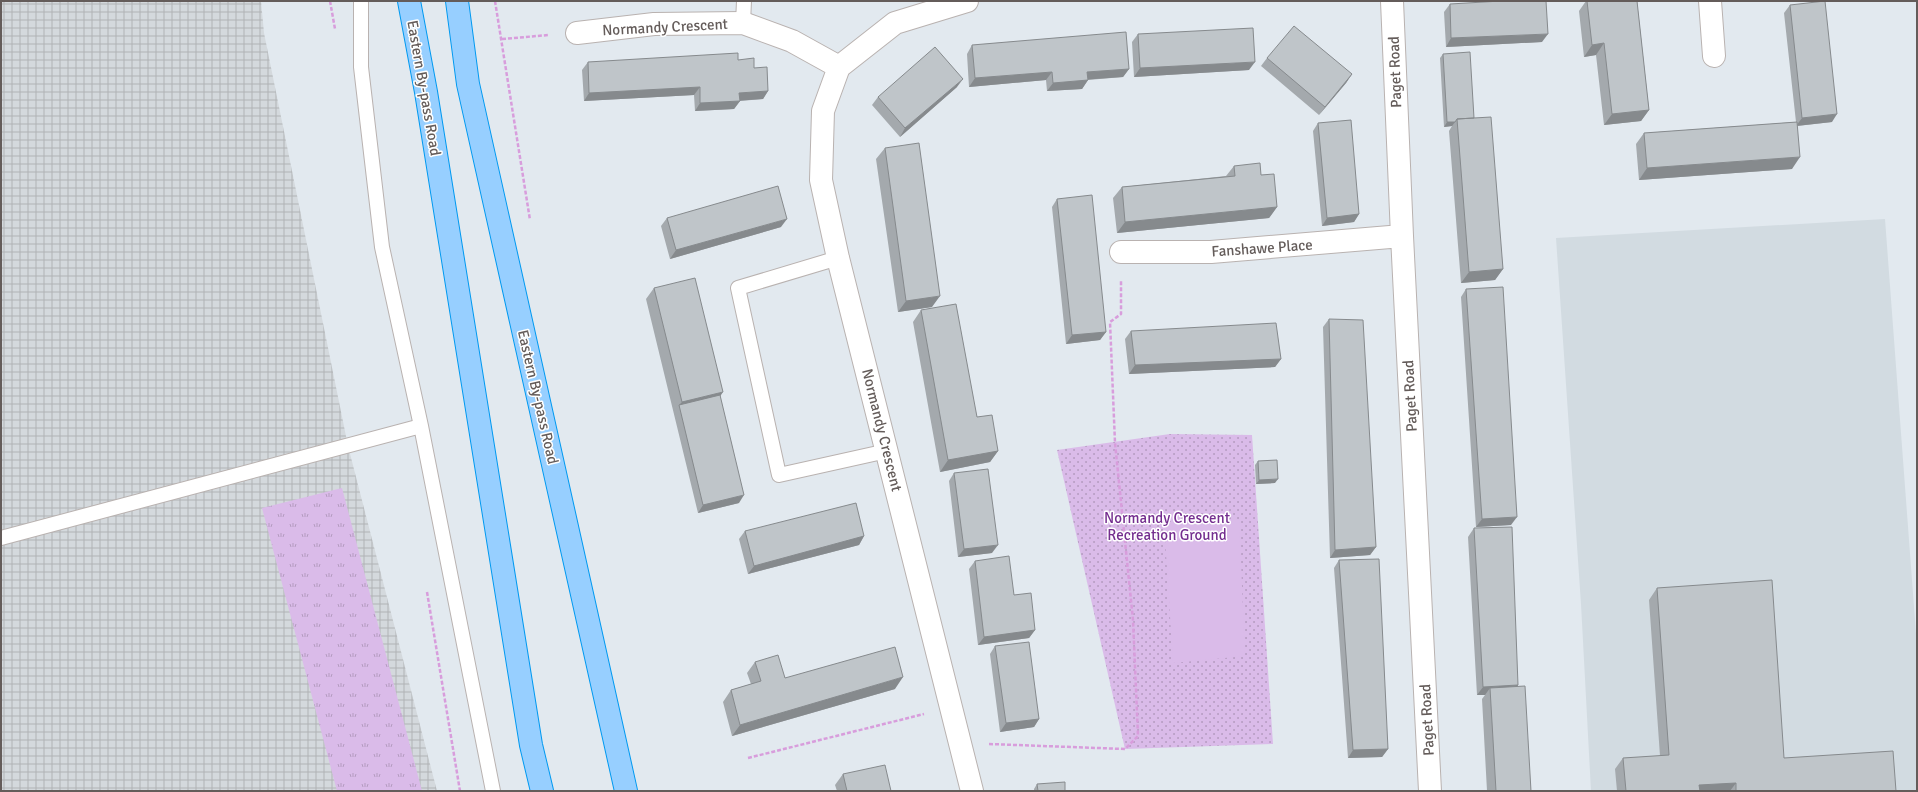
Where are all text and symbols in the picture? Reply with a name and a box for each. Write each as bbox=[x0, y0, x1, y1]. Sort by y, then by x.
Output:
street label: Normandy Crescent bbox=[602, 15, 728, 39]
street label: Eastern By-pass Road bbox=[403, 19, 445, 157]
street label: Paget Road bbox=[1385, 36, 1405, 108]
street label: Fanshawe Place bbox=[1211, 235, 1313, 261]
street label: Eastern By-pass Road bbox=[514, 328, 562, 466]
street label: Paget Road bbox=[1399, 360, 1421, 432]
street label: Normandy Crescent bbox=[858, 367, 906, 493]
park label: Normandy Crescent Recreation Ground bbox=[1104, 509, 1230, 544]
street label: Paget Road bbox=[1416, 684, 1438, 756]

